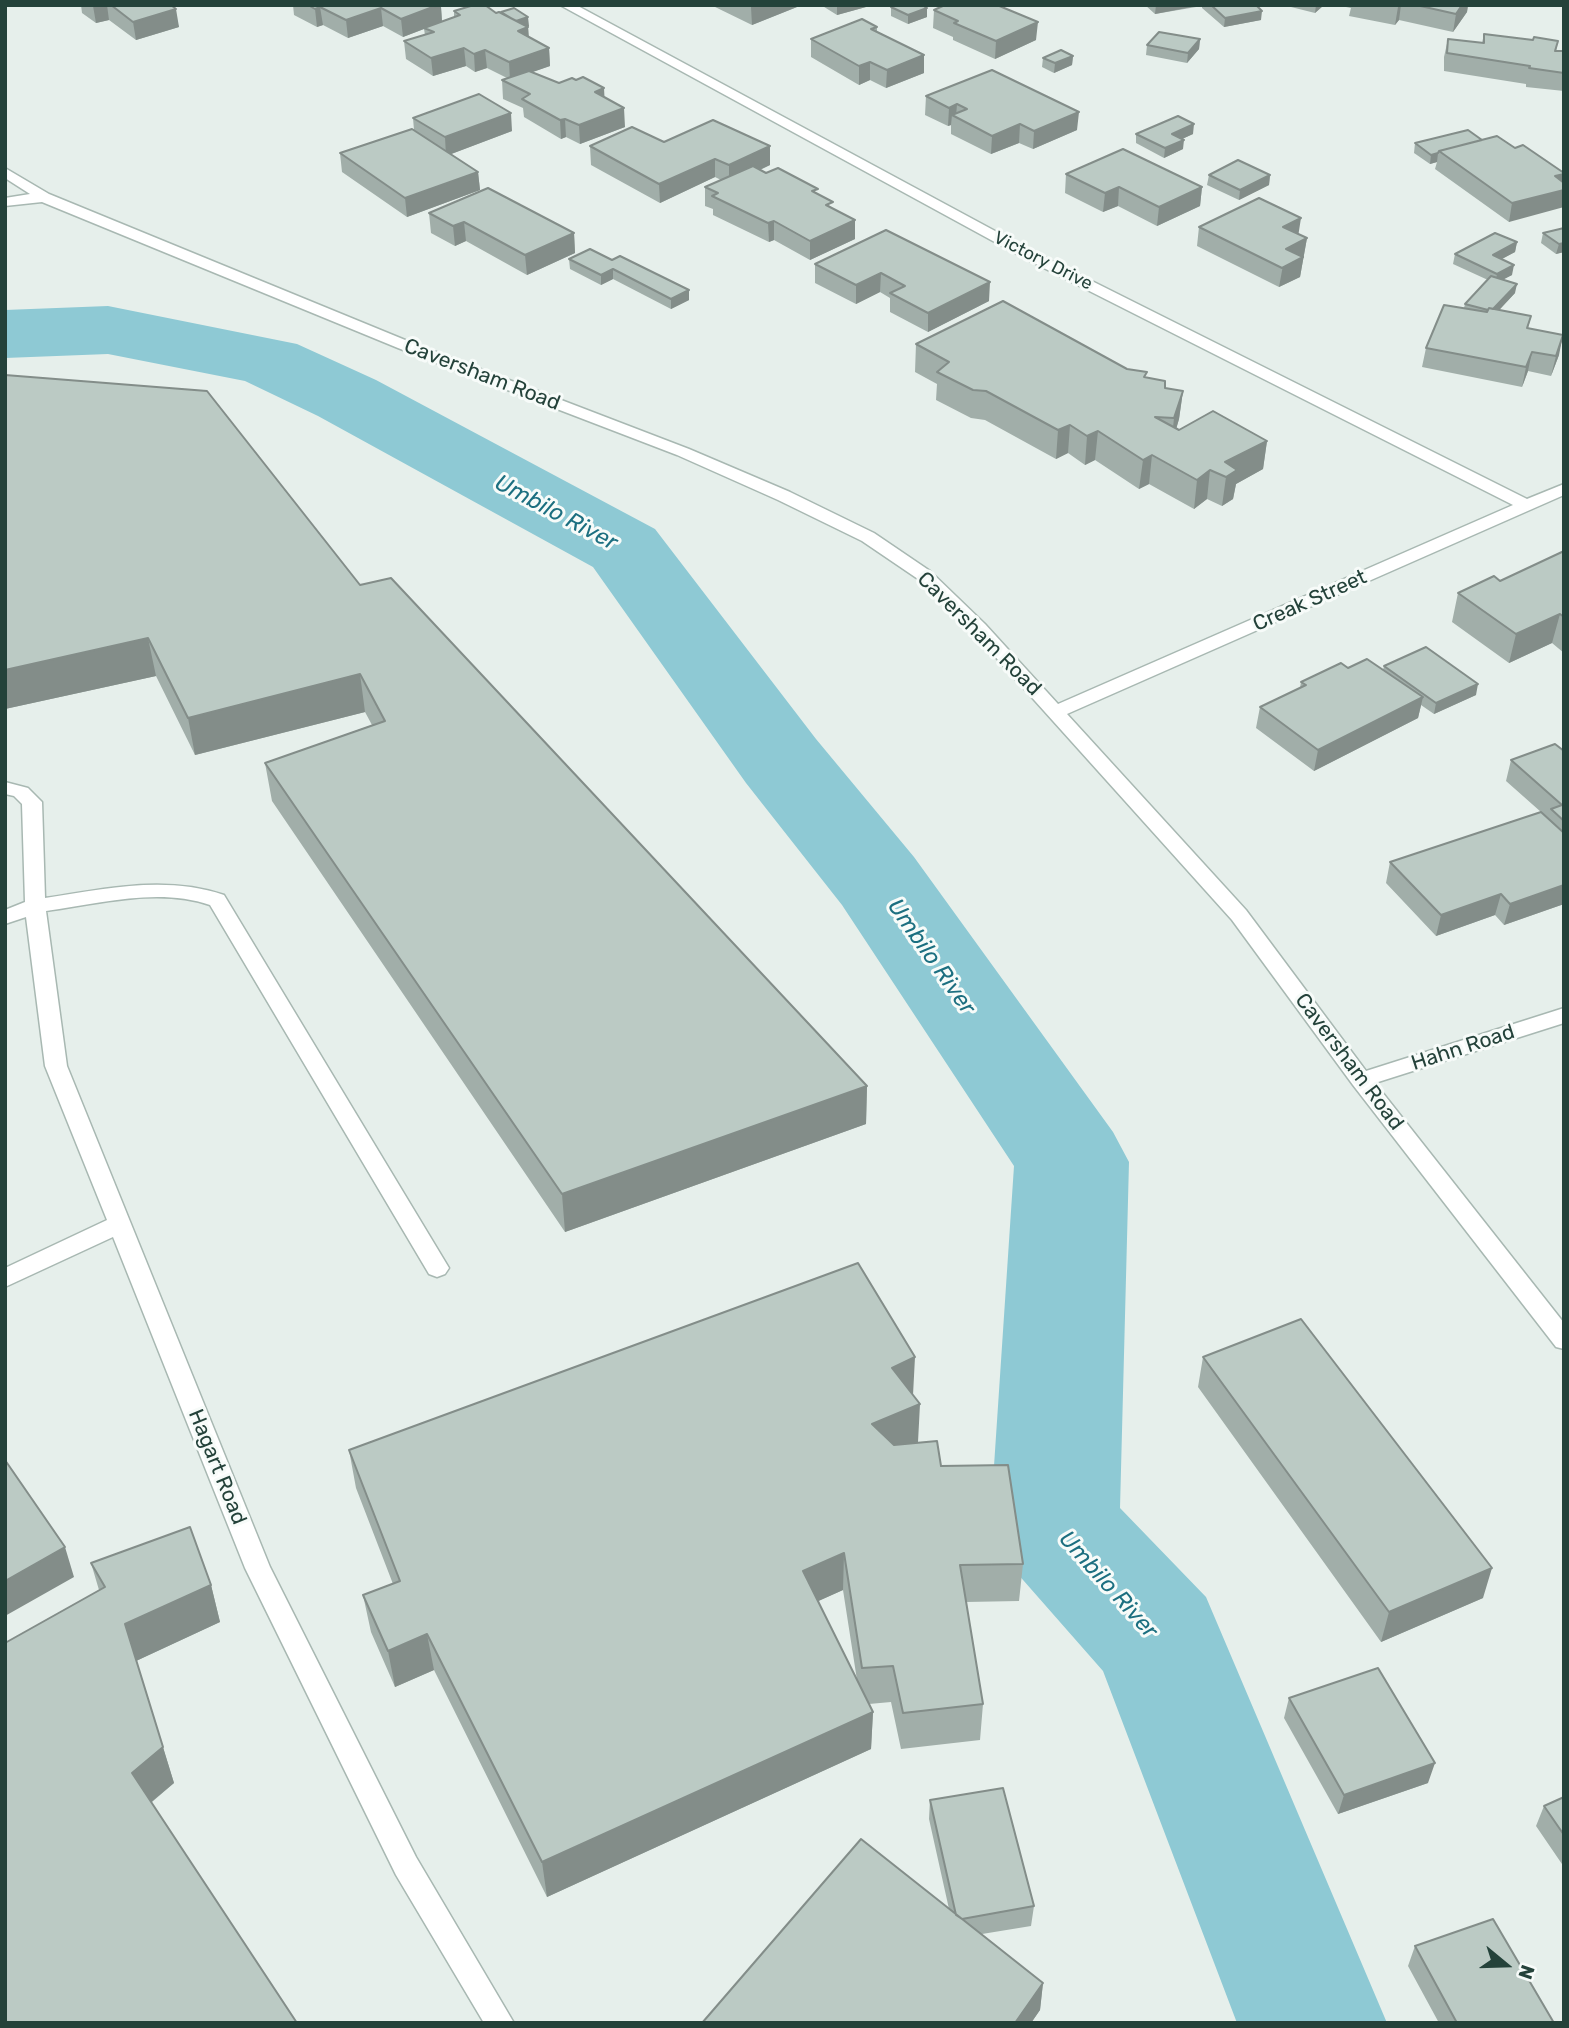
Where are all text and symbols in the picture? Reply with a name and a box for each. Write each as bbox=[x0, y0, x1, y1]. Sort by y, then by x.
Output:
street label: Victory Drive bbox=[990, 227, 1096, 295]
street label: Caversham Road bbox=[400, 334, 564, 416]
water label: Umbilo River bbox=[490, 469, 622, 557]
street label: Creak Street bbox=[1249, 565, 1371, 637]
street label: Caversham Road bbox=[912, 567, 1046, 701]
water label: Umbilo River bbox=[881, 894, 981, 1020]
street label: Caversham Road bbox=[1289, 989, 1409, 1135]
street label: Hahn Road bbox=[1408, 1019, 1518, 1077]
street label: Hagart Road bbox=[183, 1406, 251, 1528]
water label: Umbilo River bbox=[1053, 1526, 1163, 1644]
north arrow bbox=[1471, 1930, 1541, 2000]
text: N bbox=[1513, 1962, 1539, 1982]

